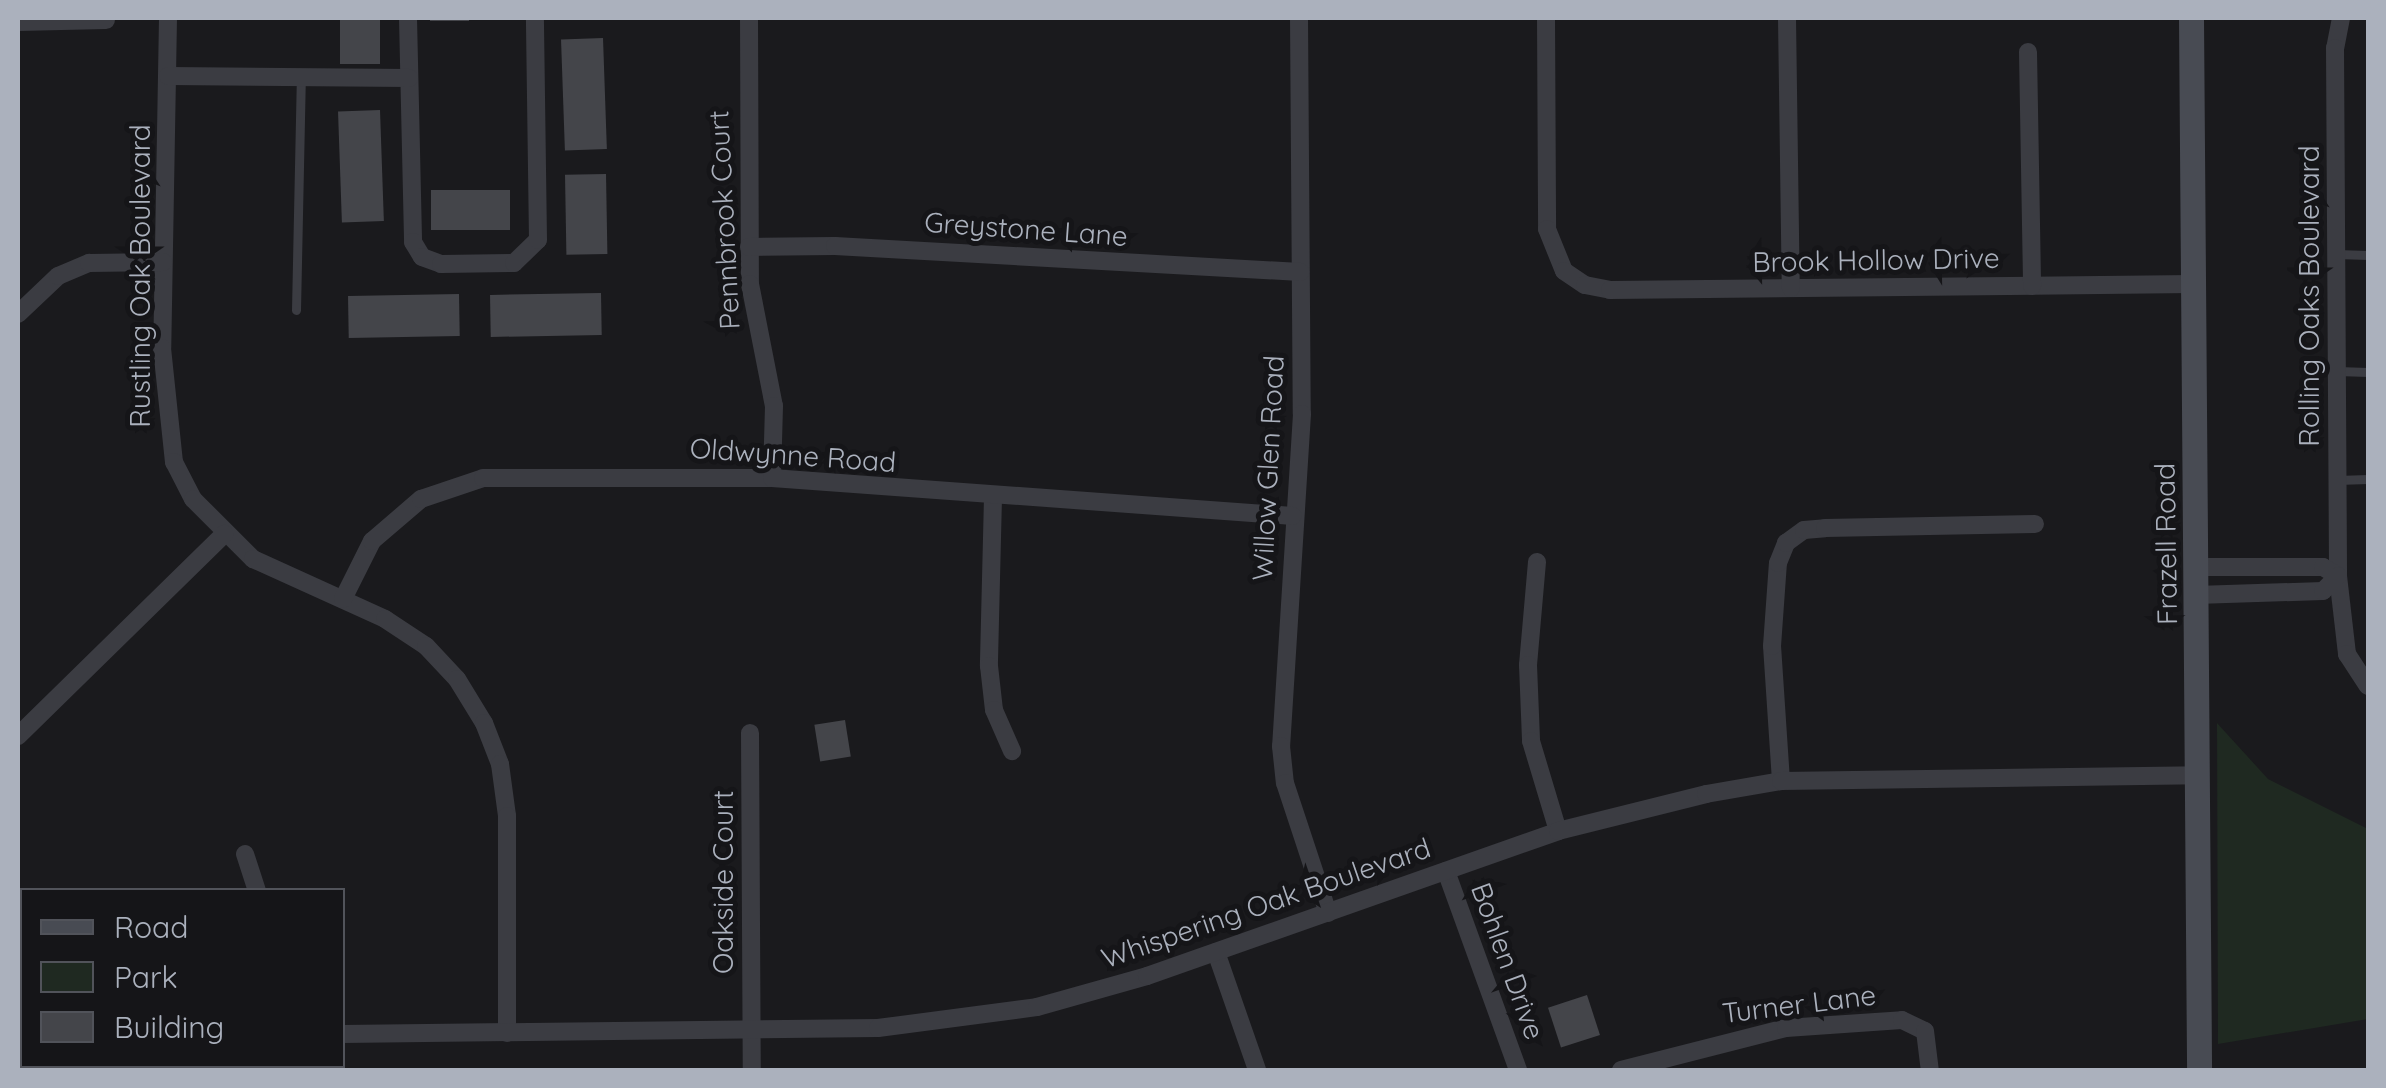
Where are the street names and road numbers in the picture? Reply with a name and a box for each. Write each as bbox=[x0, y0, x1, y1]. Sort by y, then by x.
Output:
street label: Pennbrook Court bbox=[701, 109, 747, 331]
street label: Rustling Oak Boulevard bbox=[123, 124, 157, 428]
street label: Rolling Oaks Boulevard bbox=[2292, 145, 2326, 447]
street label: Greystone Lane bbox=[923, 205, 1129, 253]
street label: Brook Hollow Drive bbox=[1752, 241, 2000, 279]
street label: Willow Glen Road bbox=[1245, 354, 1291, 582]
street label: Oldwynne Road bbox=[689, 431, 897, 479]
street label: Frazell Road bbox=[2148, 463, 2184, 625]
street label: Oakside Court bbox=[706, 790, 740, 974]
street label: Whispering Oak Boulevard bbox=[1097, 831, 1435, 975]
street label: Bohlen Drive bbox=[1464, 878, 1552, 1044]
street label: Turner Lane bbox=[1720, 978, 1878, 1030]

